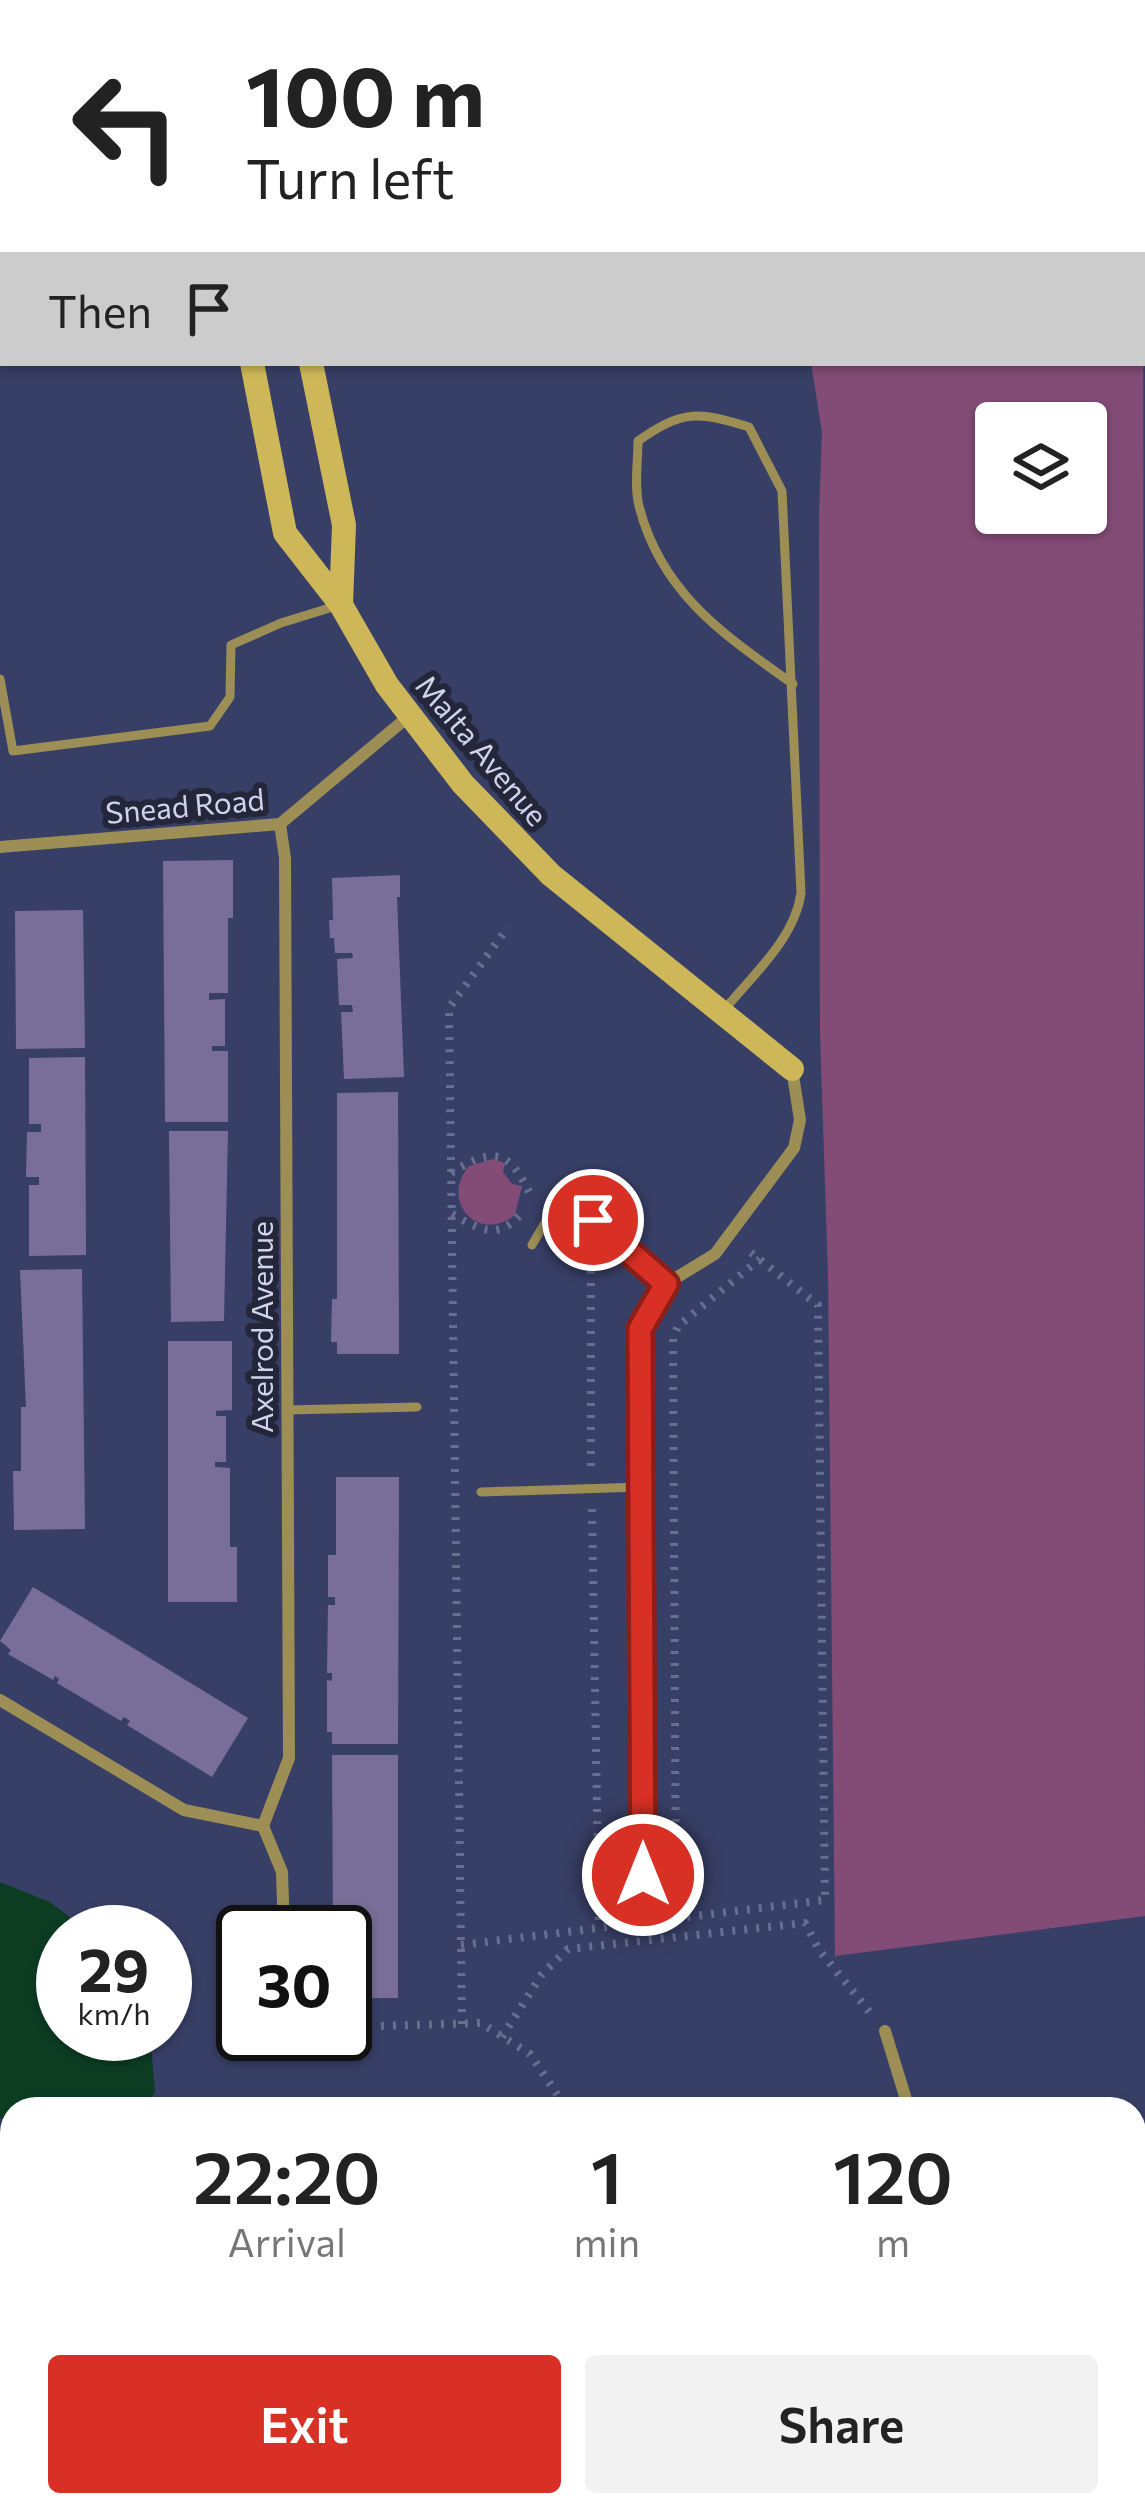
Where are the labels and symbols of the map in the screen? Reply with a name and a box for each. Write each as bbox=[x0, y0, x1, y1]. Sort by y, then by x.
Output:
street label: Malta Avenue bbox=[409, 666, 557, 832]
street label: Snead Road bbox=[104, 779, 266, 830]
pin bbox=[542, 1169, 644, 1271]
street label: Axelrod Avenue bbox=[242, 1221, 279, 1433]
position arrow bbox=[580, 1812, 706, 1938]
speed limit sign: 30 bbox=[216, 1905, 372, 2061]

